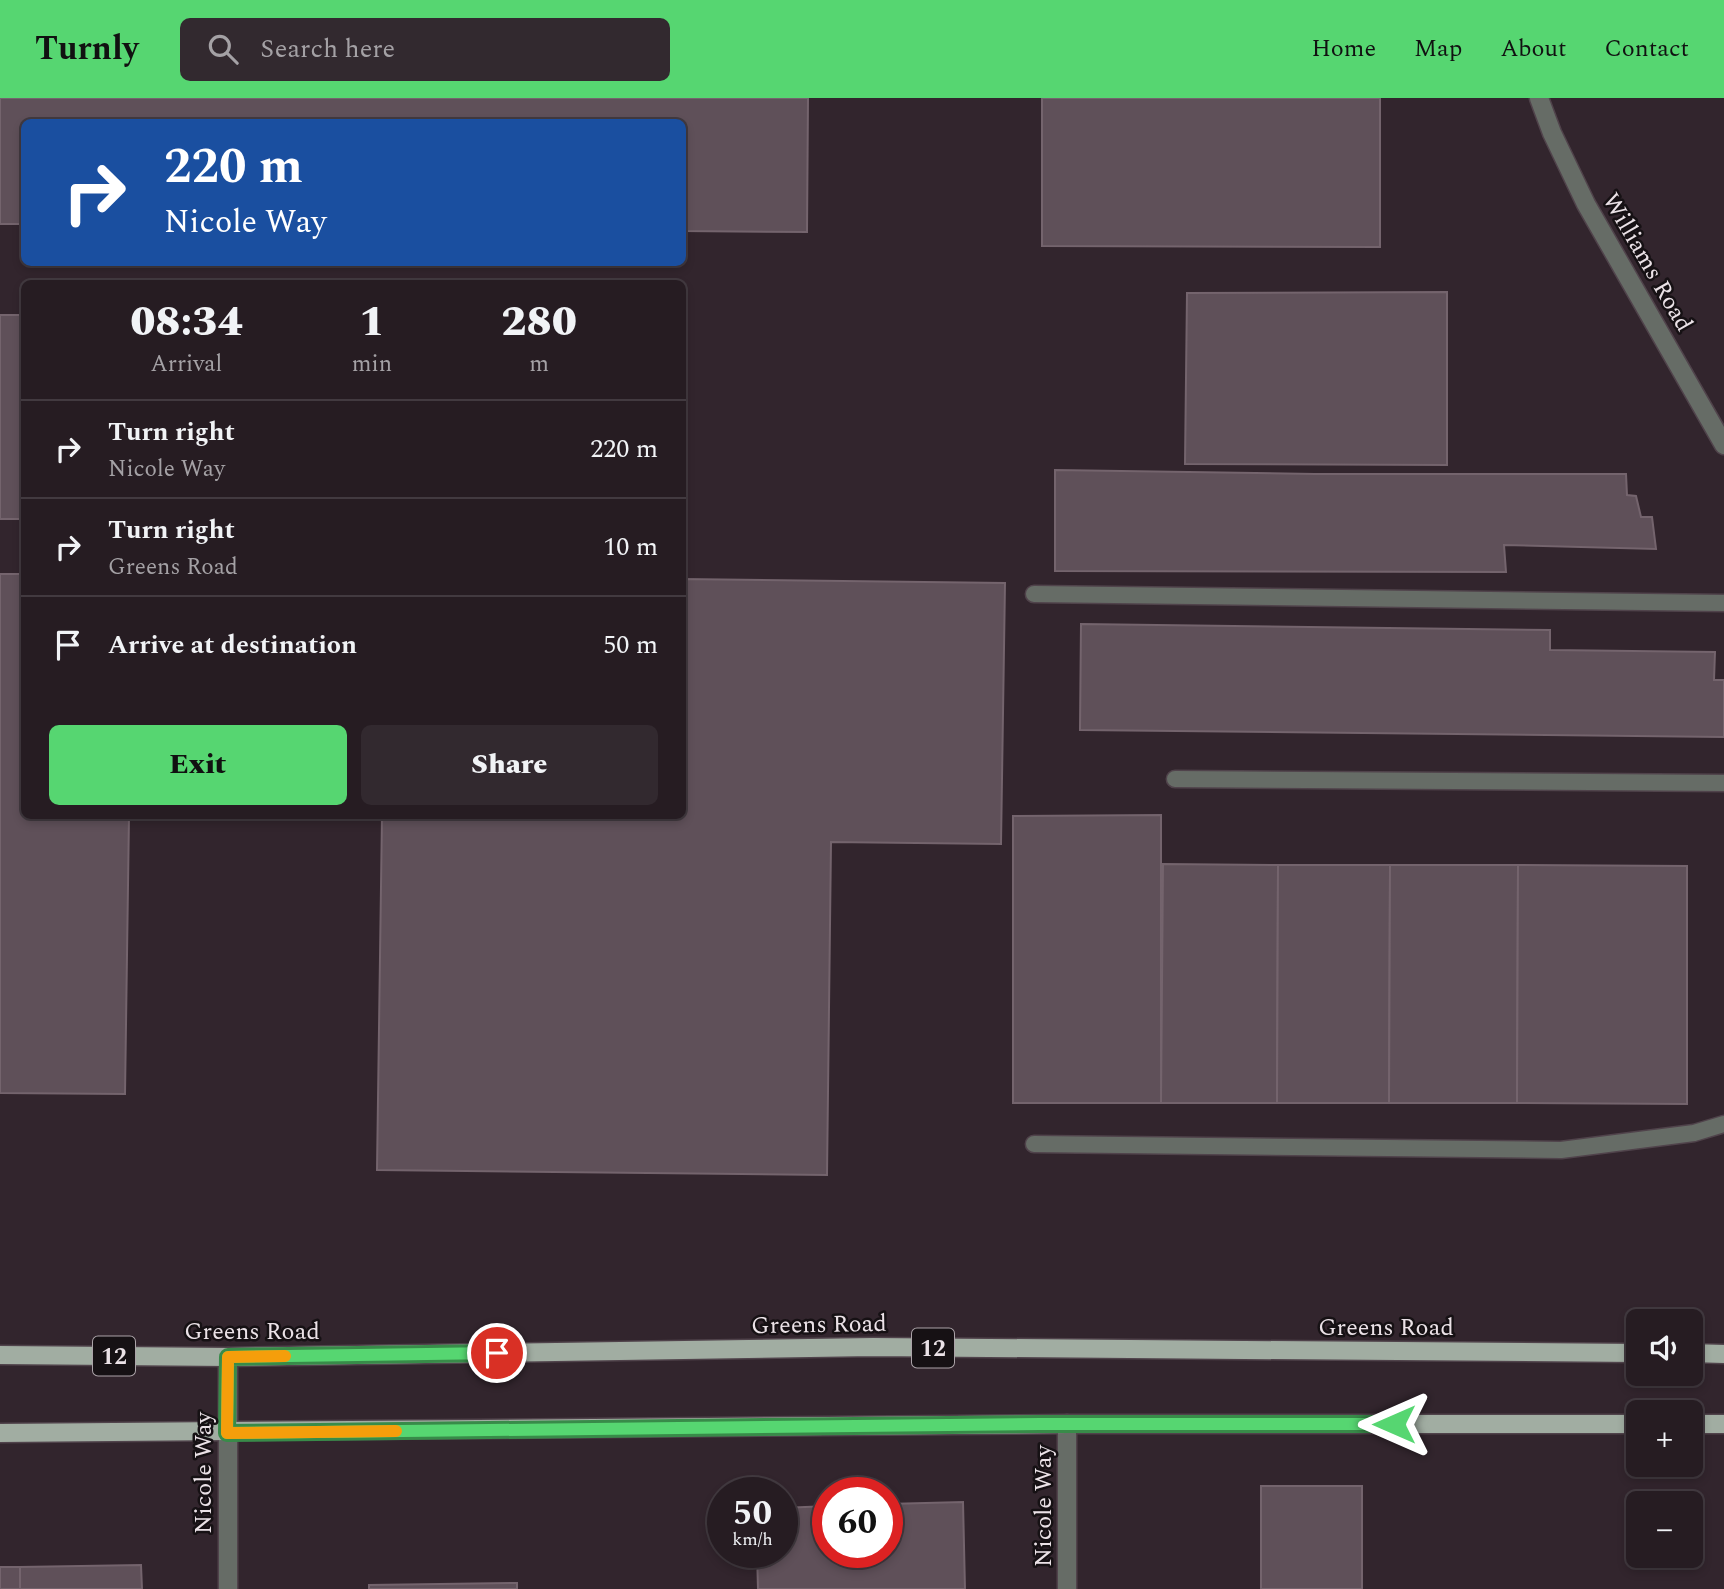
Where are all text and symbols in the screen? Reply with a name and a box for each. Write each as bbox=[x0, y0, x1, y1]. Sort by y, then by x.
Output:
search box bbox=[180, 18, 670, 81]
text: Turnly bbox=[35, 24, 138, 74]
text: Search here bbox=[260, 29, 395, 69]
icon: search bbox=[204, 30, 242, 68]
text: Home bbox=[1311, 31, 1376, 67]
text: Map bbox=[1414, 31, 1462, 67]
text: About bbox=[1500, 31, 1566, 67]
text: Contact bbox=[1604, 31, 1689, 67]
text: 220 m bbox=[164, 130, 303, 205]
icon: right bbox=[49, 147, 140, 238]
street label: Williams Road bbox=[1593, 186, 1702, 339]
text: Nicole Way bbox=[164, 198, 327, 247]
text: 08:34 bbox=[130, 291, 243, 354]
text: 1 bbox=[359, 291, 385, 354]
text: 280 bbox=[501, 291, 577, 354]
text: Arrival bbox=[151, 347, 222, 382]
text: min bbox=[352, 347, 392, 382]
text: m bbox=[529, 347, 549, 382]
text: Turn right bbox=[108, 412, 235, 452]
text: 220 m bbox=[590, 429, 658, 469]
icon: right bbox=[49, 430, 87, 468]
text: Nicole Way bbox=[108, 452, 225, 487]
text: Turn right bbox=[108, 510, 235, 550]
text: 10 m bbox=[603, 527, 658, 567]
icon: right bbox=[49, 528, 87, 566]
text: Greens Road bbox=[108, 550, 238, 585]
text: Arrive at destination bbox=[108, 625, 357, 665]
text: 50 m bbox=[603, 625, 658, 665]
icon: arrive bbox=[49, 626, 87, 664]
button: Exit bbox=[49, 725, 347, 805]
button: Share bbox=[361, 725, 658, 805]
street label: Greens Road bbox=[751, 1306, 887, 1344]
map controls bbox=[1626, 1309, 1703, 1568]
button: sound bbox=[1626, 1309, 1703, 1386]
street label: Greens Road bbox=[1318, 1310, 1454, 1346]
street label: Greens Road bbox=[184, 1314, 320, 1350]
pin bbox=[467, 1323, 527, 1383]
road number: 12 bbox=[912, 1329, 954, 1368]
icon: arrive bbox=[478, 1334, 516, 1372]
road number: 12 bbox=[93, 1336, 135, 1376]
position arrow bbox=[1357, 1387, 1431, 1461]
button: + bbox=[1626, 1400, 1703, 1477]
street label: Nicole Way bbox=[186, 1411, 222, 1534]
street label: Nicole Way bbox=[1026, 1444, 1062, 1567]
speed limit sign: 60 bbox=[812, 1477, 903, 1568]
text: 50 bbox=[733, 1487, 772, 1540]
button: − bbox=[1626, 1491, 1703, 1568]
text: km/h bbox=[732, 1526, 773, 1553]

